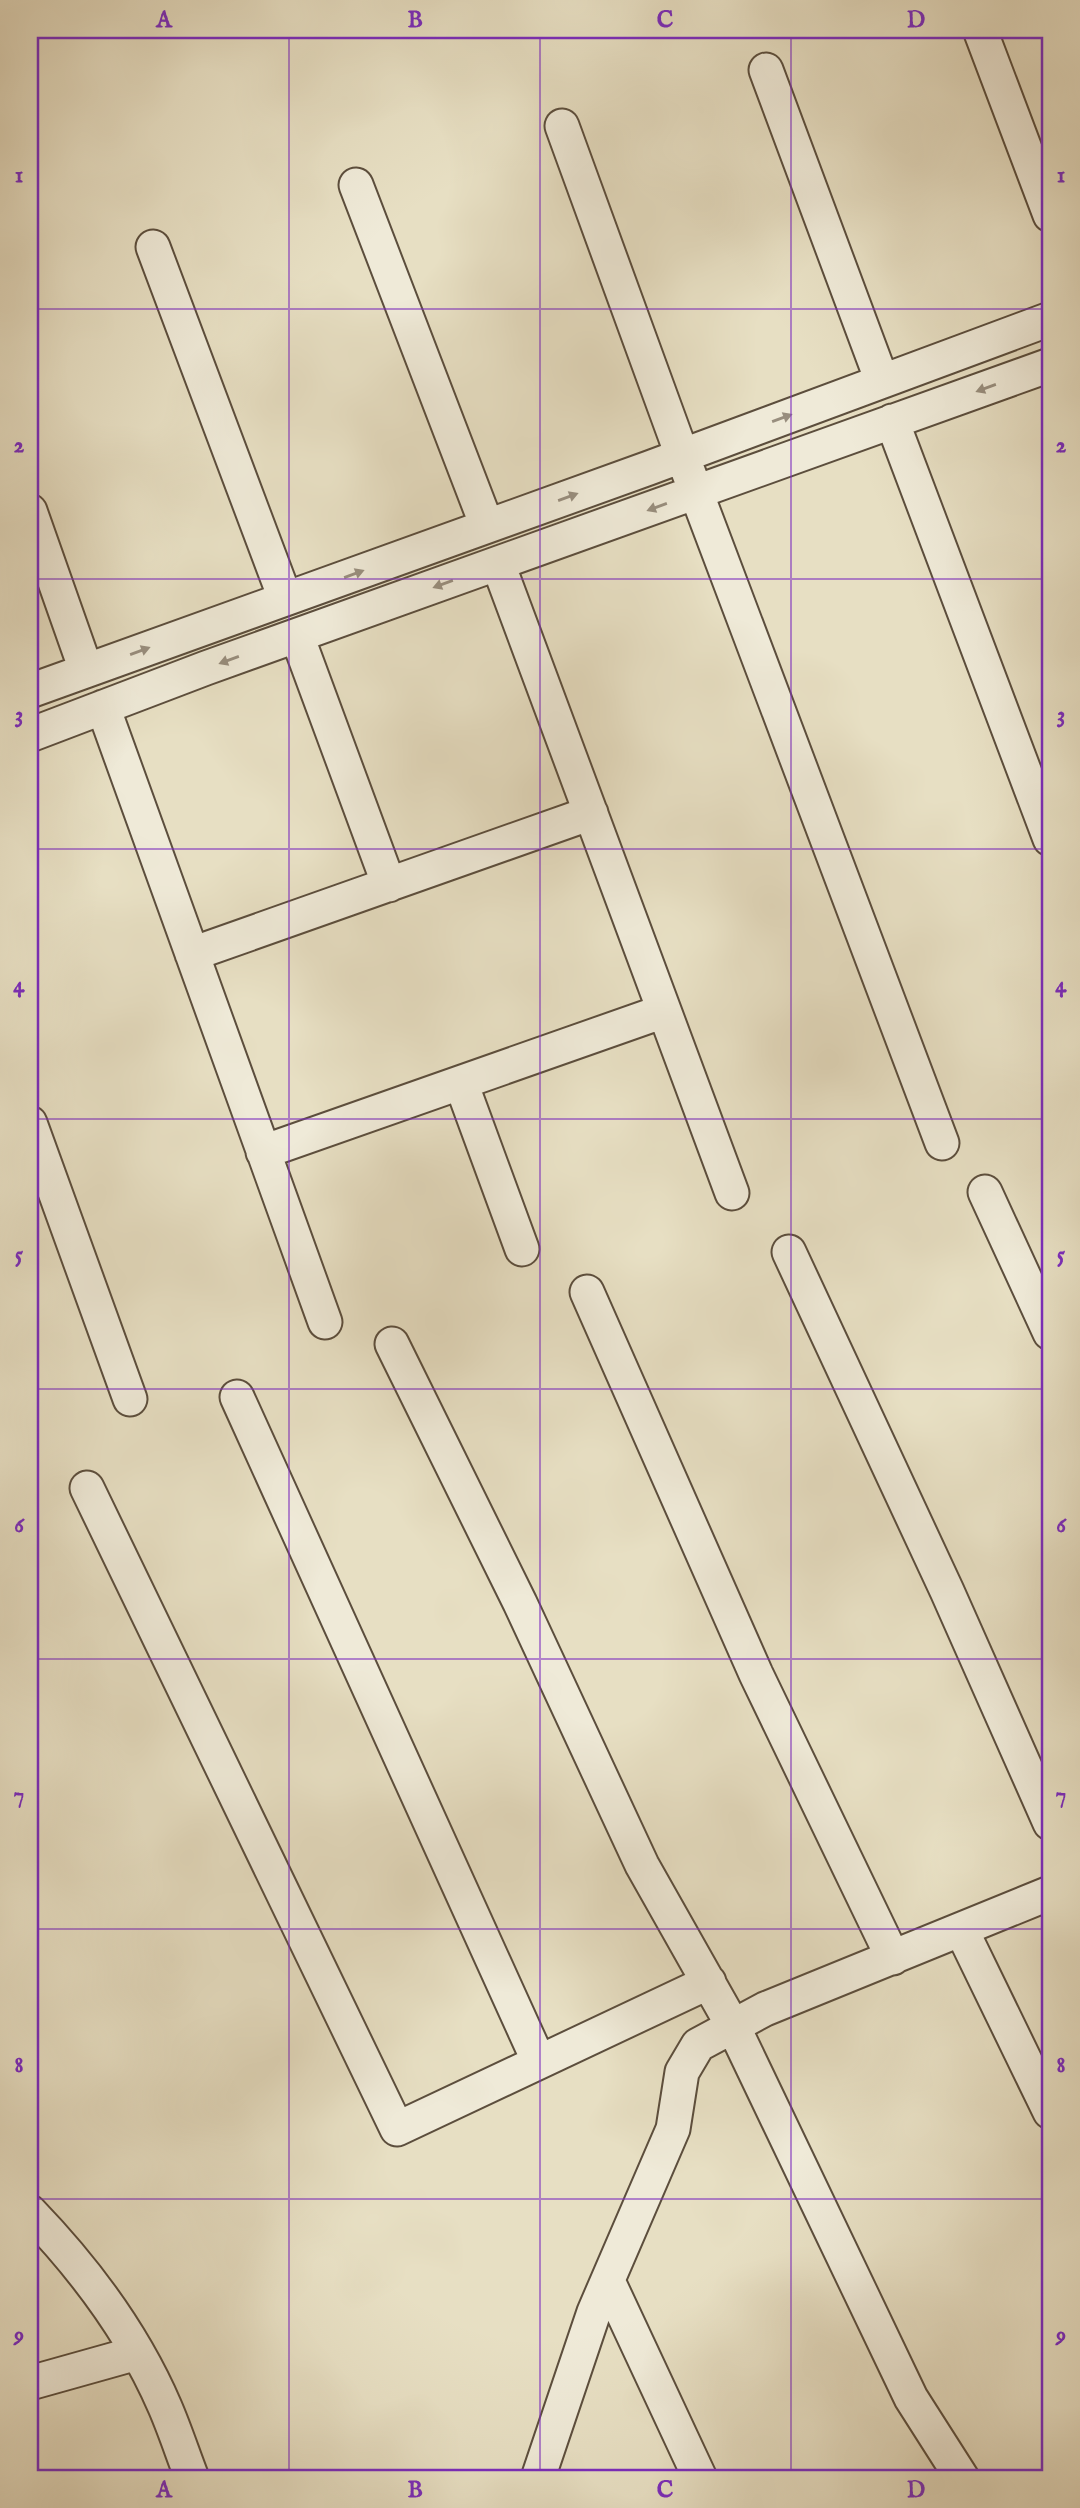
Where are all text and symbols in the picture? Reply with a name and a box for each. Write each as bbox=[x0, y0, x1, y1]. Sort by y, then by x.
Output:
text: A bbox=[155, 6, 173, 35]
text: B bbox=[407, 6, 423, 35]
text: C bbox=[657, 6, 674, 35]
text: D bbox=[907, 6, 925, 35]
text: 1 bbox=[15, 161, 23, 190]
text: 1 bbox=[1057, 161, 1065, 190]
one-way arrow bbox=[975, 382, 996, 393]
one-way arrow bbox=[771, 413, 792, 424]
text: 2 bbox=[14, 431, 25, 460]
text: 2 bbox=[1056, 431, 1067, 460]
one-way arrow bbox=[558, 491, 579, 502]
one-way arrow bbox=[646, 501, 667, 512]
one-way arrow bbox=[343, 568, 364, 579]
one-way arrow bbox=[432, 578, 453, 589]
one-way arrow bbox=[129, 645, 150, 656]
one-way arrow bbox=[218, 655, 239, 666]
text: 3 bbox=[15, 701, 23, 730]
text: 3 bbox=[1057, 701, 1065, 730]
text: 4 bbox=[13, 971, 25, 1000]
text: 4 bbox=[1055, 971, 1067, 1000]
text: 5 bbox=[15, 1241, 24, 1270]
text: 5 bbox=[1057, 1241, 1066, 1270]
text: 6 bbox=[14, 1511, 25, 1540]
text: 6 bbox=[1056, 1511, 1067, 1540]
text: 7 bbox=[14, 1781, 24, 1810]
text: 7 bbox=[1056, 1781, 1066, 1810]
text: 8 bbox=[14, 2051, 24, 2080]
text: 8 bbox=[1056, 2051, 1066, 2080]
text: 9 bbox=[13, 2321, 24, 2350]
text: 9 bbox=[1055, 2321, 1066, 2350]
text: A bbox=[155, 2476, 173, 2505]
text: B bbox=[407, 2476, 423, 2505]
text: C bbox=[657, 2476, 674, 2505]
text: D bbox=[907, 2476, 925, 2505]

